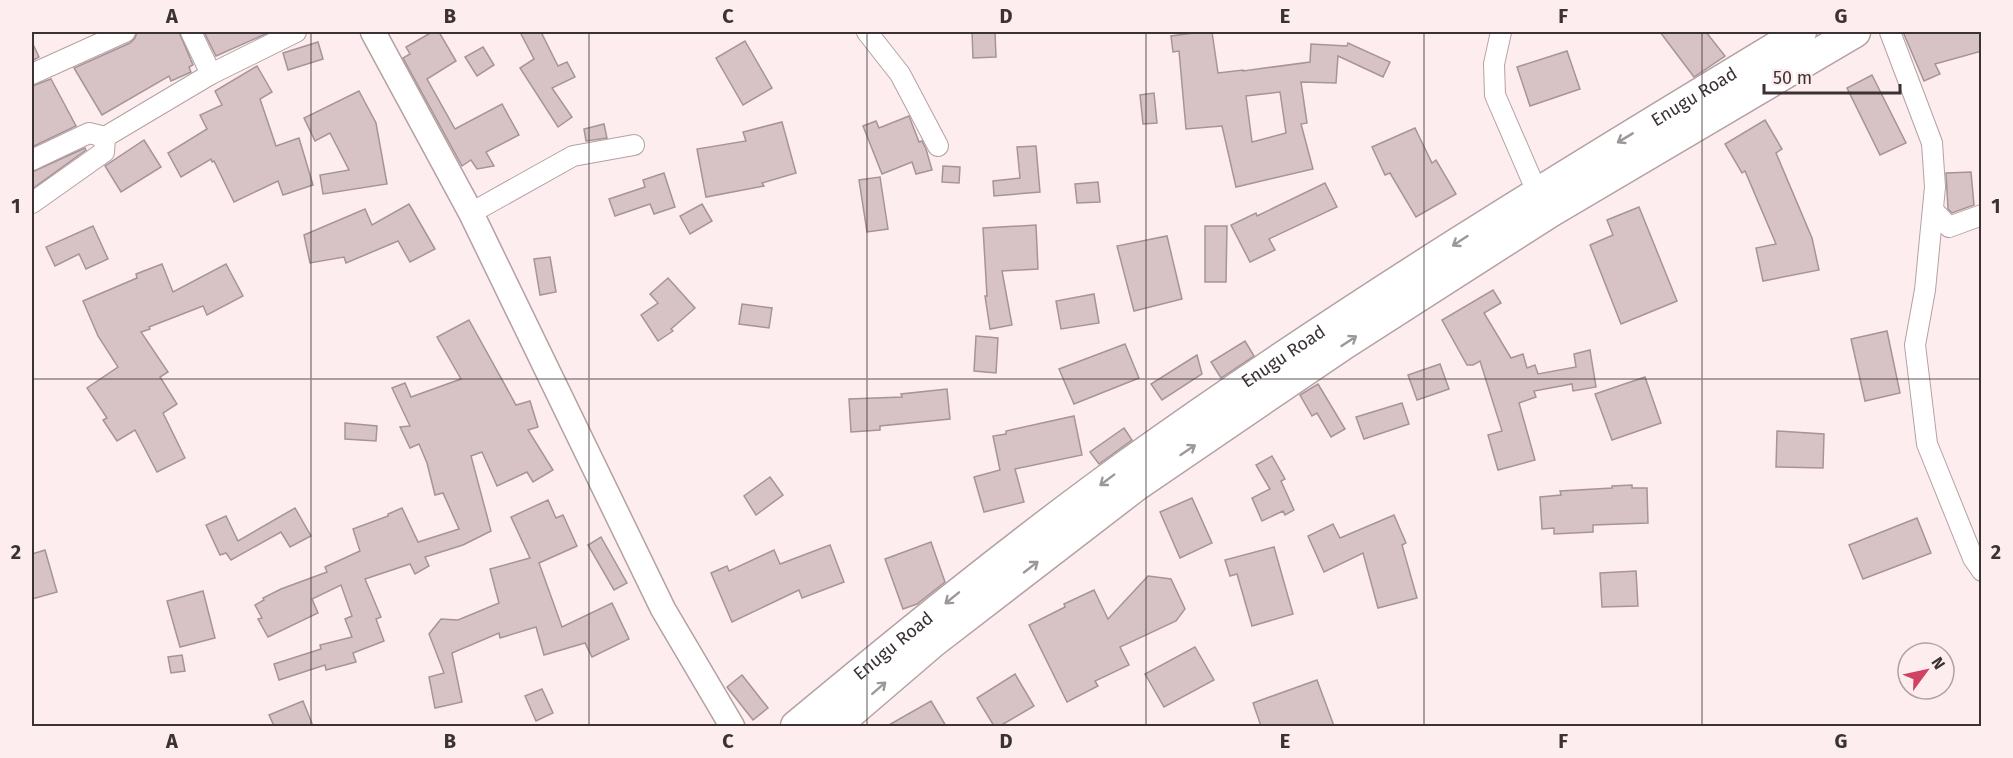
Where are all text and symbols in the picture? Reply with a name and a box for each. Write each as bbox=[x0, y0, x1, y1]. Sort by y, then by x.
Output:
text: A bbox=[165, 4, 179, 28]
text: B bbox=[444, 4, 456, 28]
text: C bbox=[722, 4, 734, 28]
text: D bbox=[999, 4, 1013, 28]
text: E bbox=[1280, 4, 1290, 28]
text: F bbox=[1558, 4, 1568, 28]
text: G bbox=[1835, 4, 1847, 28]
scale bar bbox=[1764, 57, 1900, 95]
street label: Enugu Road bbox=[1647, 62, 1741, 131]
text: 50 m bbox=[1773, 67, 1812, 89]
one-way arrow bbox=[1617, 133, 1634, 145]
text: 1 bbox=[11, 194, 21, 218]
text: 1 bbox=[1991, 194, 2001, 218]
one-way arrow bbox=[1452, 236, 1469, 248]
street label: Enugu Road bbox=[1237, 320, 1330, 392]
one-way arrow bbox=[1340, 335, 1357, 347]
one-way arrow bbox=[1179, 444, 1195, 456]
one-way arrow bbox=[1099, 473, 1115, 486]
text: 2 bbox=[11, 540, 21, 564]
text: 2 bbox=[1991, 540, 2001, 564]
one-way arrow bbox=[1023, 560, 1039, 573]
one-way arrow bbox=[944, 591, 960, 604]
street label: Enugu Road bbox=[849, 607, 938, 685]
north arrow bbox=[1896, 641, 1956, 701]
text: N bbox=[1927, 653, 1949, 673]
one-way arrow bbox=[871, 681, 886, 695]
text: A bbox=[165, 729, 179, 753]
text: B bbox=[444, 729, 456, 753]
text: C bbox=[722, 729, 734, 753]
text: D bbox=[999, 729, 1013, 753]
text: E bbox=[1280, 729, 1290, 753]
text: F bbox=[1558, 729, 1568, 753]
text: G bbox=[1835, 729, 1847, 753]

